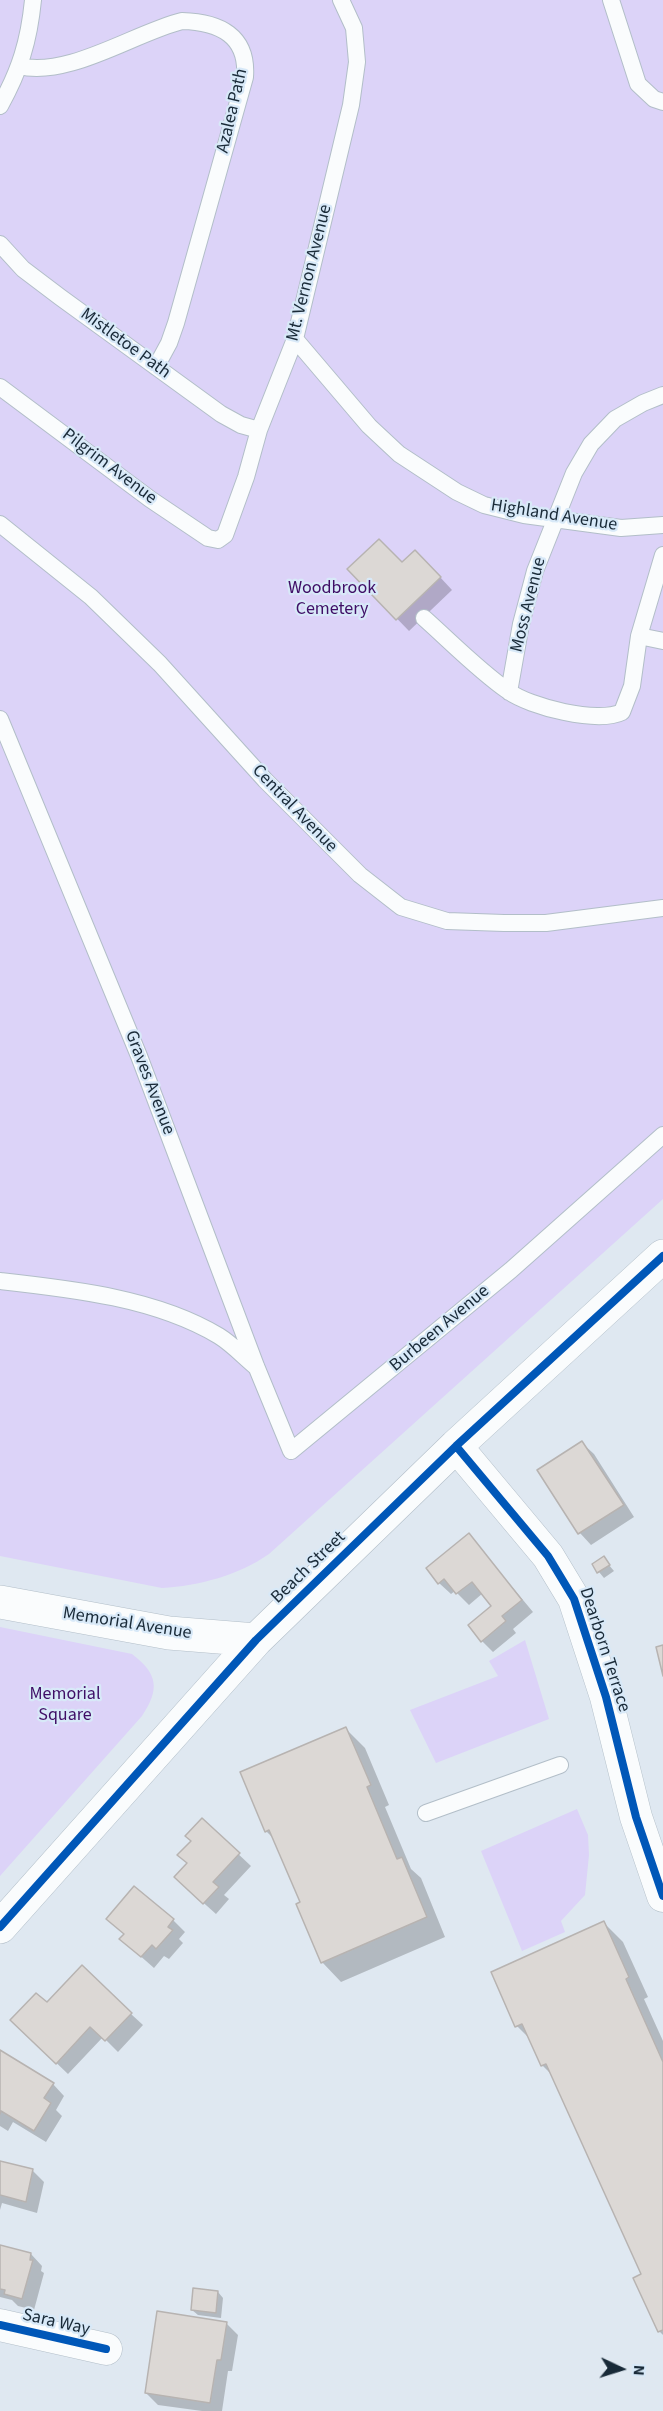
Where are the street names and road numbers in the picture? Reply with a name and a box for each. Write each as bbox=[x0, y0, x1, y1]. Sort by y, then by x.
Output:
street label: Azalea Path bbox=[213, 67, 253, 155]
street label: Mt. Vernon Avenue bbox=[283, 202, 337, 344]
street label: Mistletoe Path bbox=[76, 304, 174, 384]
street label: Pilgrim Avenue bbox=[57, 424, 161, 510]
street label: Highland Avenue bbox=[489, 495, 619, 537]
street label: Moss Avenue bbox=[507, 555, 551, 655]
street label: Central Avenue bbox=[247, 761, 341, 857]
street label: Graves Avenue bbox=[119, 1028, 179, 1138]
street label: Burbeen Avenue bbox=[386, 1281, 494, 1377]
street label: Beach Street bbox=[267, 1527, 351, 1609]
street label: Dearborn Terrace bbox=[574, 1585, 634, 1715]
street label: Memorial Avenue bbox=[61, 1603, 193, 1645]
street label: Sara Way bbox=[20, 2305, 92, 2341]

